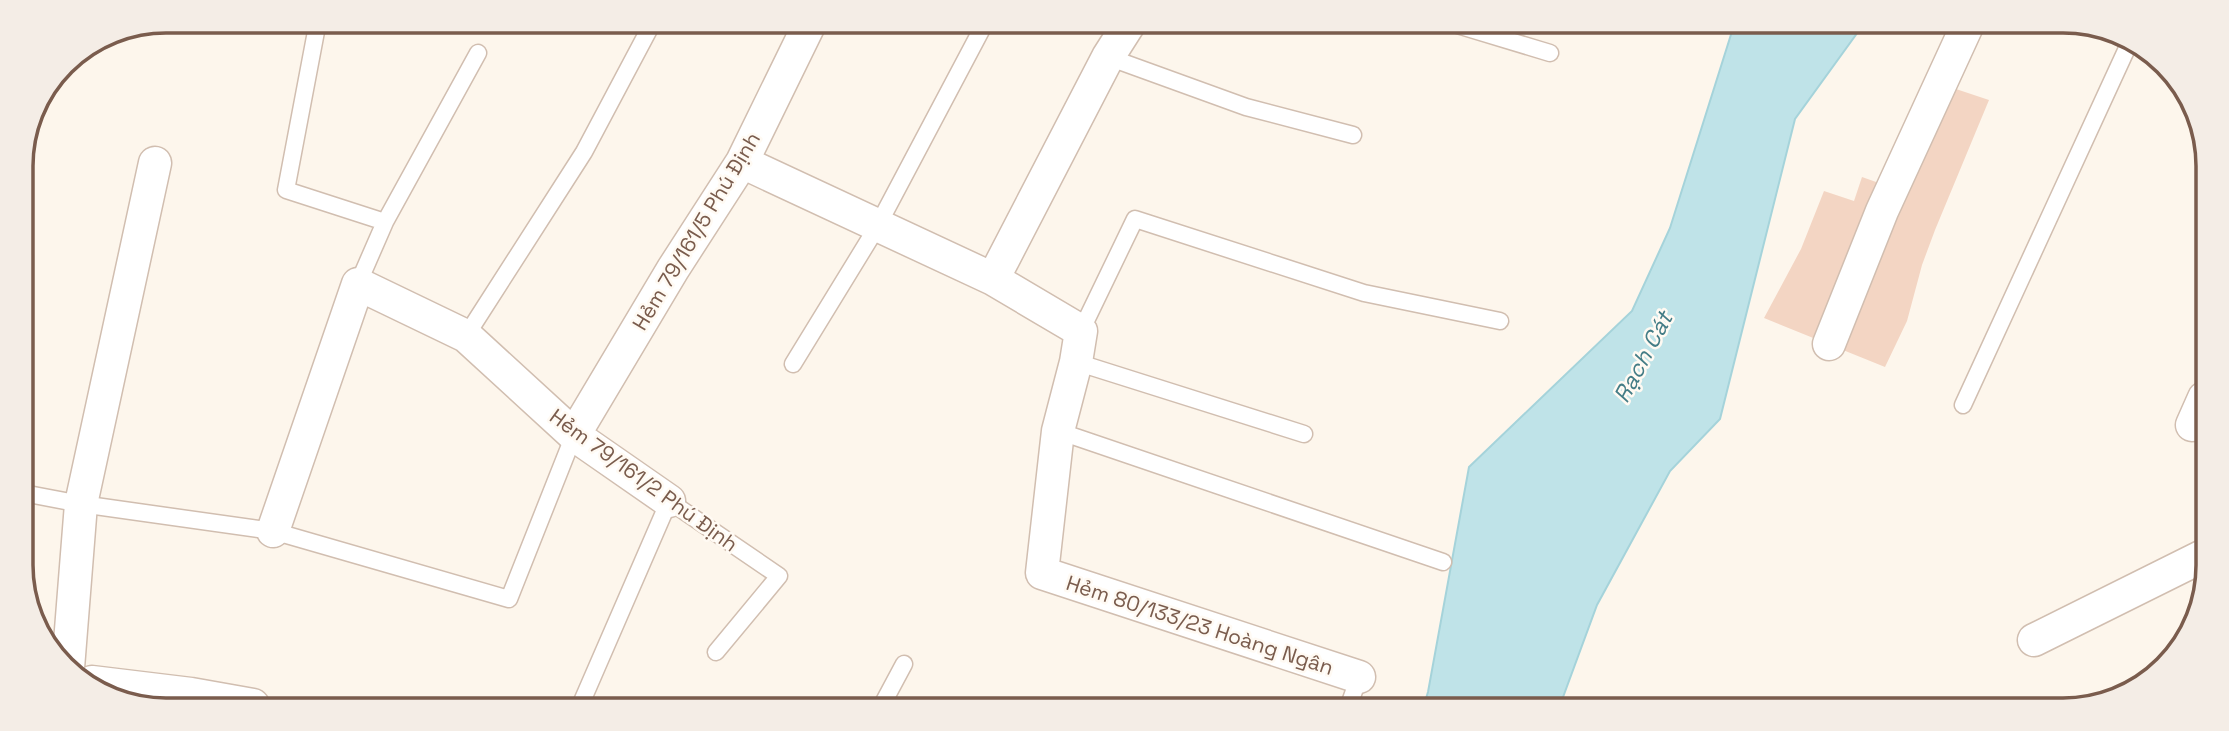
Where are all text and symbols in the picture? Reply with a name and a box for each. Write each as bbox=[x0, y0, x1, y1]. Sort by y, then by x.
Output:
street label: Hẻm 79/161/5 Phú Định bbox=[626, 127, 766, 335]
water label: Rạch Cát bbox=[1607, 304, 1681, 408]
street label: Hẻm 79/161/2 Phú Định bbox=[544, 402, 744, 558]
street label: Hẻm 80/133/23 Hoàng Ngân bbox=[1063, 569, 1337, 681]

